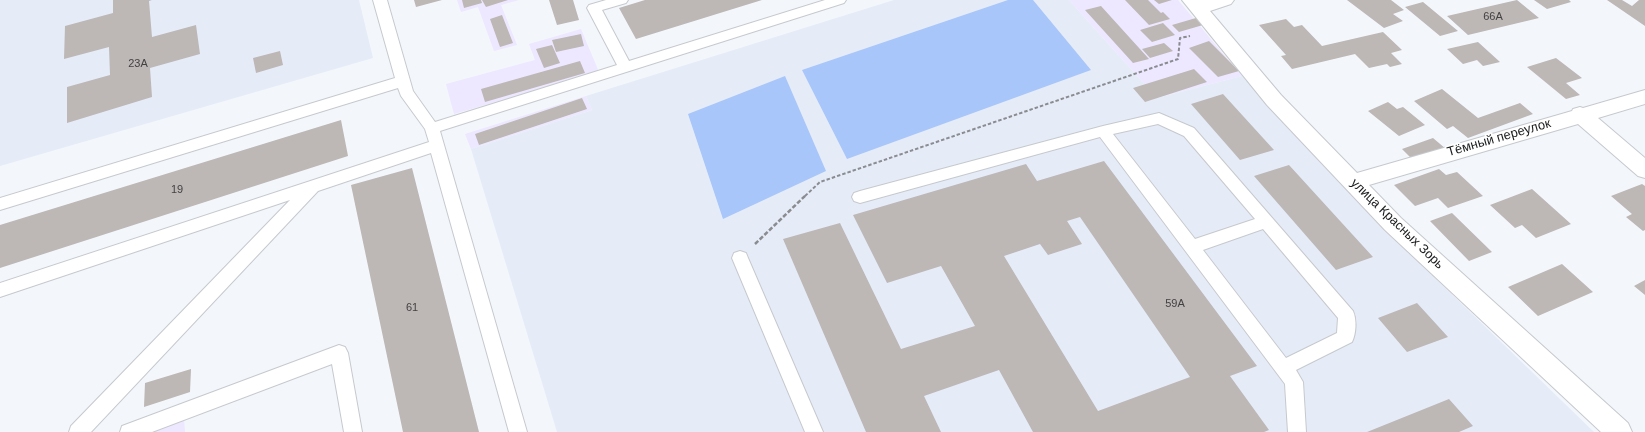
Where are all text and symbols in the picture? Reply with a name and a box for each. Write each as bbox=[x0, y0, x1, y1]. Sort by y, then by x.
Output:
house number: 66А bbox=[1483, 10, 1503, 24]
house number: 23А bbox=[128, 57, 148, 71]
street label: Тёмный переулок bbox=[1445, 116, 1553, 160]
street label: улица Красных Зорь bbox=[1347, 175, 1447, 273]
house number: 19 bbox=[171, 183, 183, 197]
house number: 59А bbox=[1165, 297, 1185, 311]
house number: 61 bbox=[406, 301, 418, 315]

